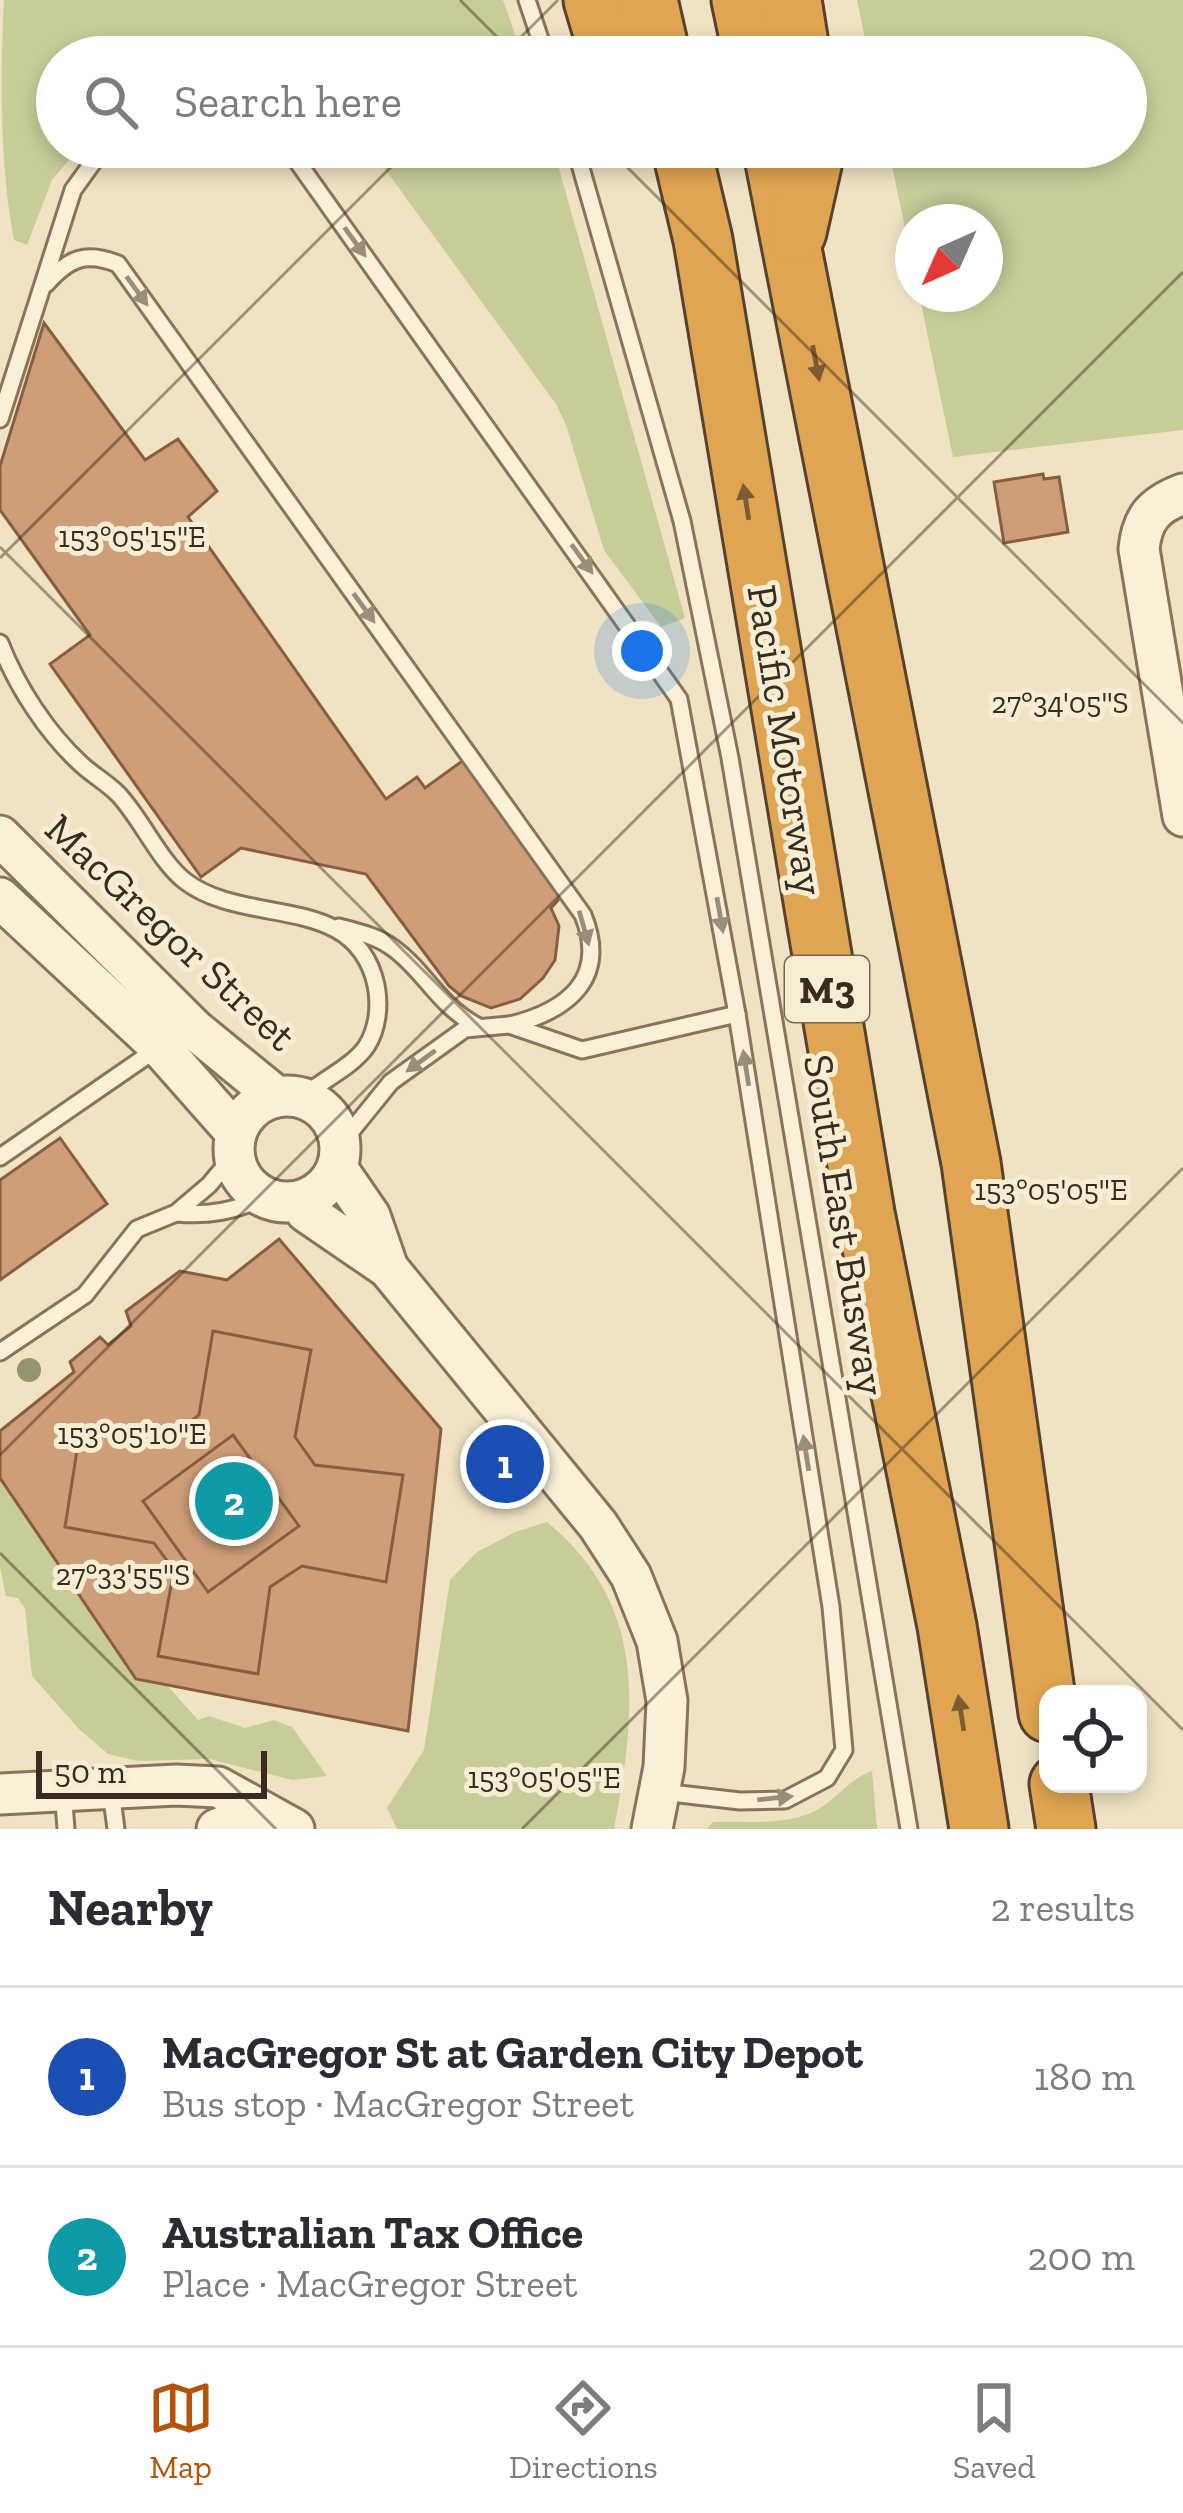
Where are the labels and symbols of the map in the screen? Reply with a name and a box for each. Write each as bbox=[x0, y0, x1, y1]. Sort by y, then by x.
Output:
north arrow bbox=[895, 204, 1003, 312]
one-way arrow bbox=[343, 226, 366, 258]
one-way arrow bbox=[125, 275, 149, 307]
one-way arrow bbox=[807, 345, 826, 382]
one-way arrow bbox=[737, 483, 755, 521]
text: 153°05'15"E bbox=[58, 519, 206, 555]
one-way arrow bbox=[570, 543, 593, 576]
street label: Pacific Motorway bbox=[736, 581, 836, 899]
one-way arrow bbox=[352, 592, 375, 624]
your location bbox=[612, 621, 672, 681]
text: 27°34'05"S bbox=[991, 685, 1129, 721]
street label: MacGregor Street bbox=[35, 803, 307, 1062]
one-way arrow bbox=[710, 897, 729, 934]
one-way arrow bbox=[576, 910, 595, 947]
road number: M3 bbox=[785, 956, 869, 1022]
one-way arrow bbox=[405, 1048, 437, 1072]
one-way arrow bbox=[736, 1048, 755, 1086]
street label: South East Busway bbox=[793, 1051, 897, 1400]
text: 153°05'05"E bbox=[974, 1172, 1128, 1208]
text: 153°05'10"E bbox=[57, 1416, 207, 1452]
pin: 1 bbox=[466, 1419, 544, 1509]
one-way arrow bbox=[796, 1434, 815, 1471]
pin: 2 bbox=[195, 1456, 273, 1546]
text: 27°33'55"S bbox=[56, 1557, 190, 1593]
one-way arrow bbox=[951, 1694, 969, 1732]
scale bar bbox=[36, 1745, 267, 1798]
text: 153°05'05"E bbox=[467, 1760, 621, 1796]
one-way arrow bbox=[757, 1789, 794, 1808]

